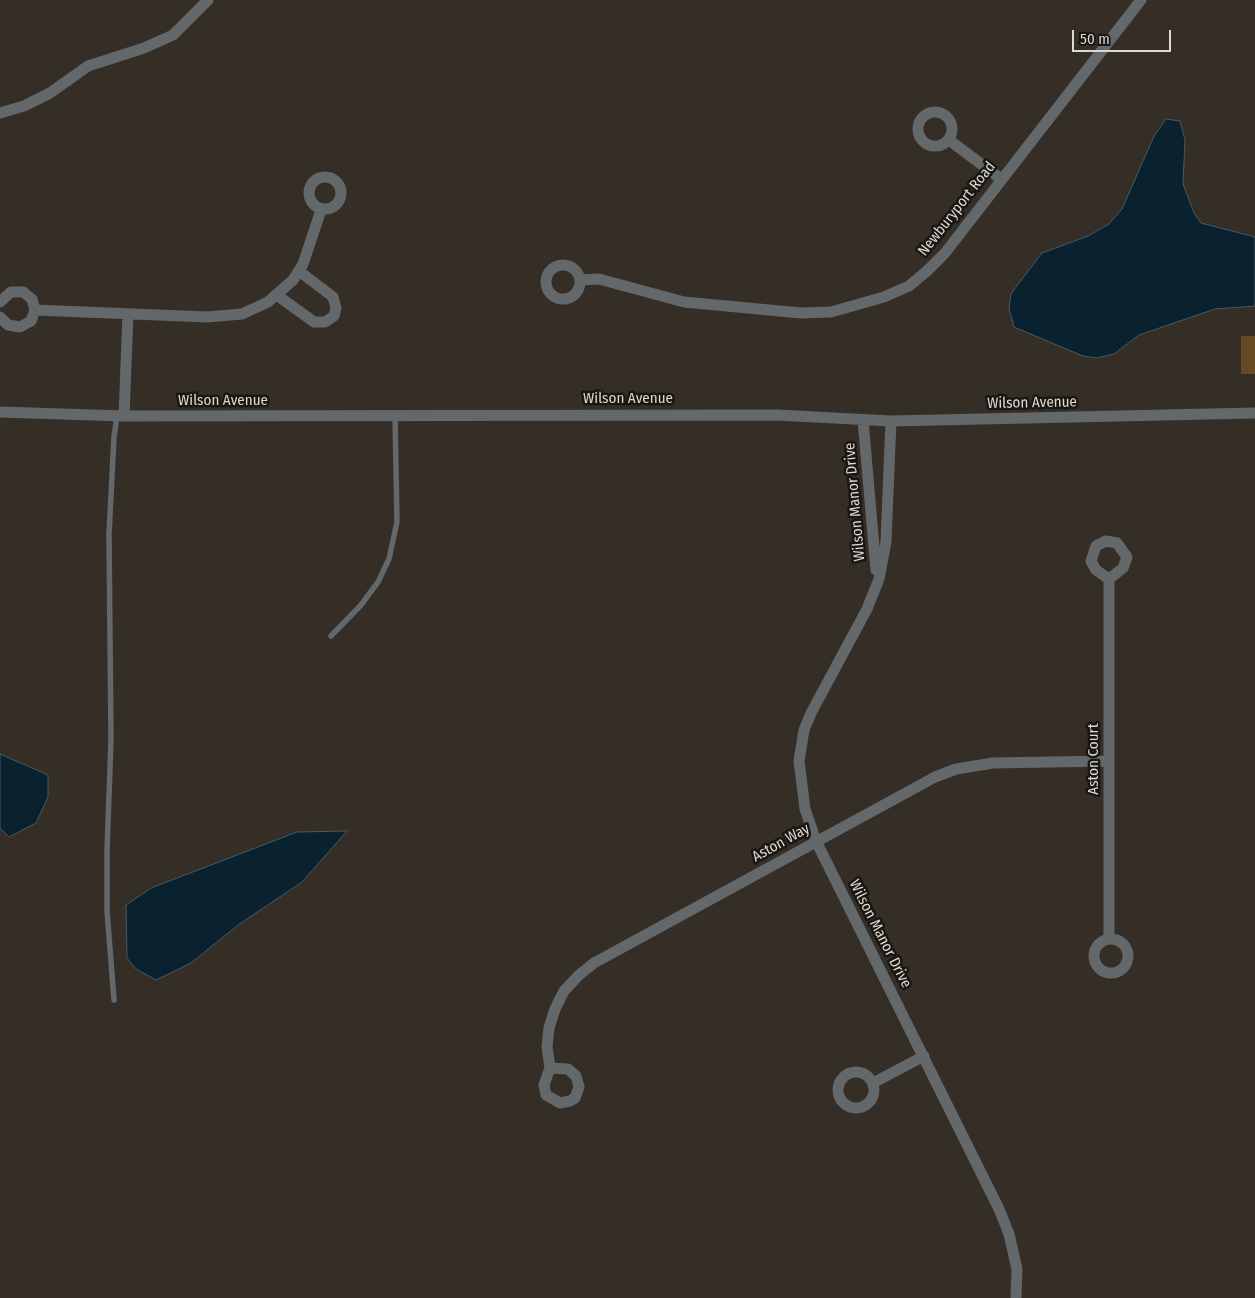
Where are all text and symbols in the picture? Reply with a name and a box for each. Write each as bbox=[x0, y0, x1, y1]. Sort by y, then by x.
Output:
scale bar bbox=[1075, 20, 1174, 52]
text: 50 m bbox=[1080, 30, 1110, 48]
street label: Newburyport Road bbox=[915, 158, 999, 260]
street label: Wilson Avenue bbox=[583, 390, 673, 408]
street label: Wilson Avenue bbox=[178, 392, 268, 410]
street label: Wilson Avenue bbox=[987, 393, 1077, 413]
street label: Wilson Manor Drive bbox=[841, 442, 869, 562]
street label: Aston Court bbox=[1085, 723, 1103, 795]
street label: Aston Way bbox=[749, 820, 813, 866]
street label: Wilson Manor Drive bbox=[845, 877, 915, 991]

